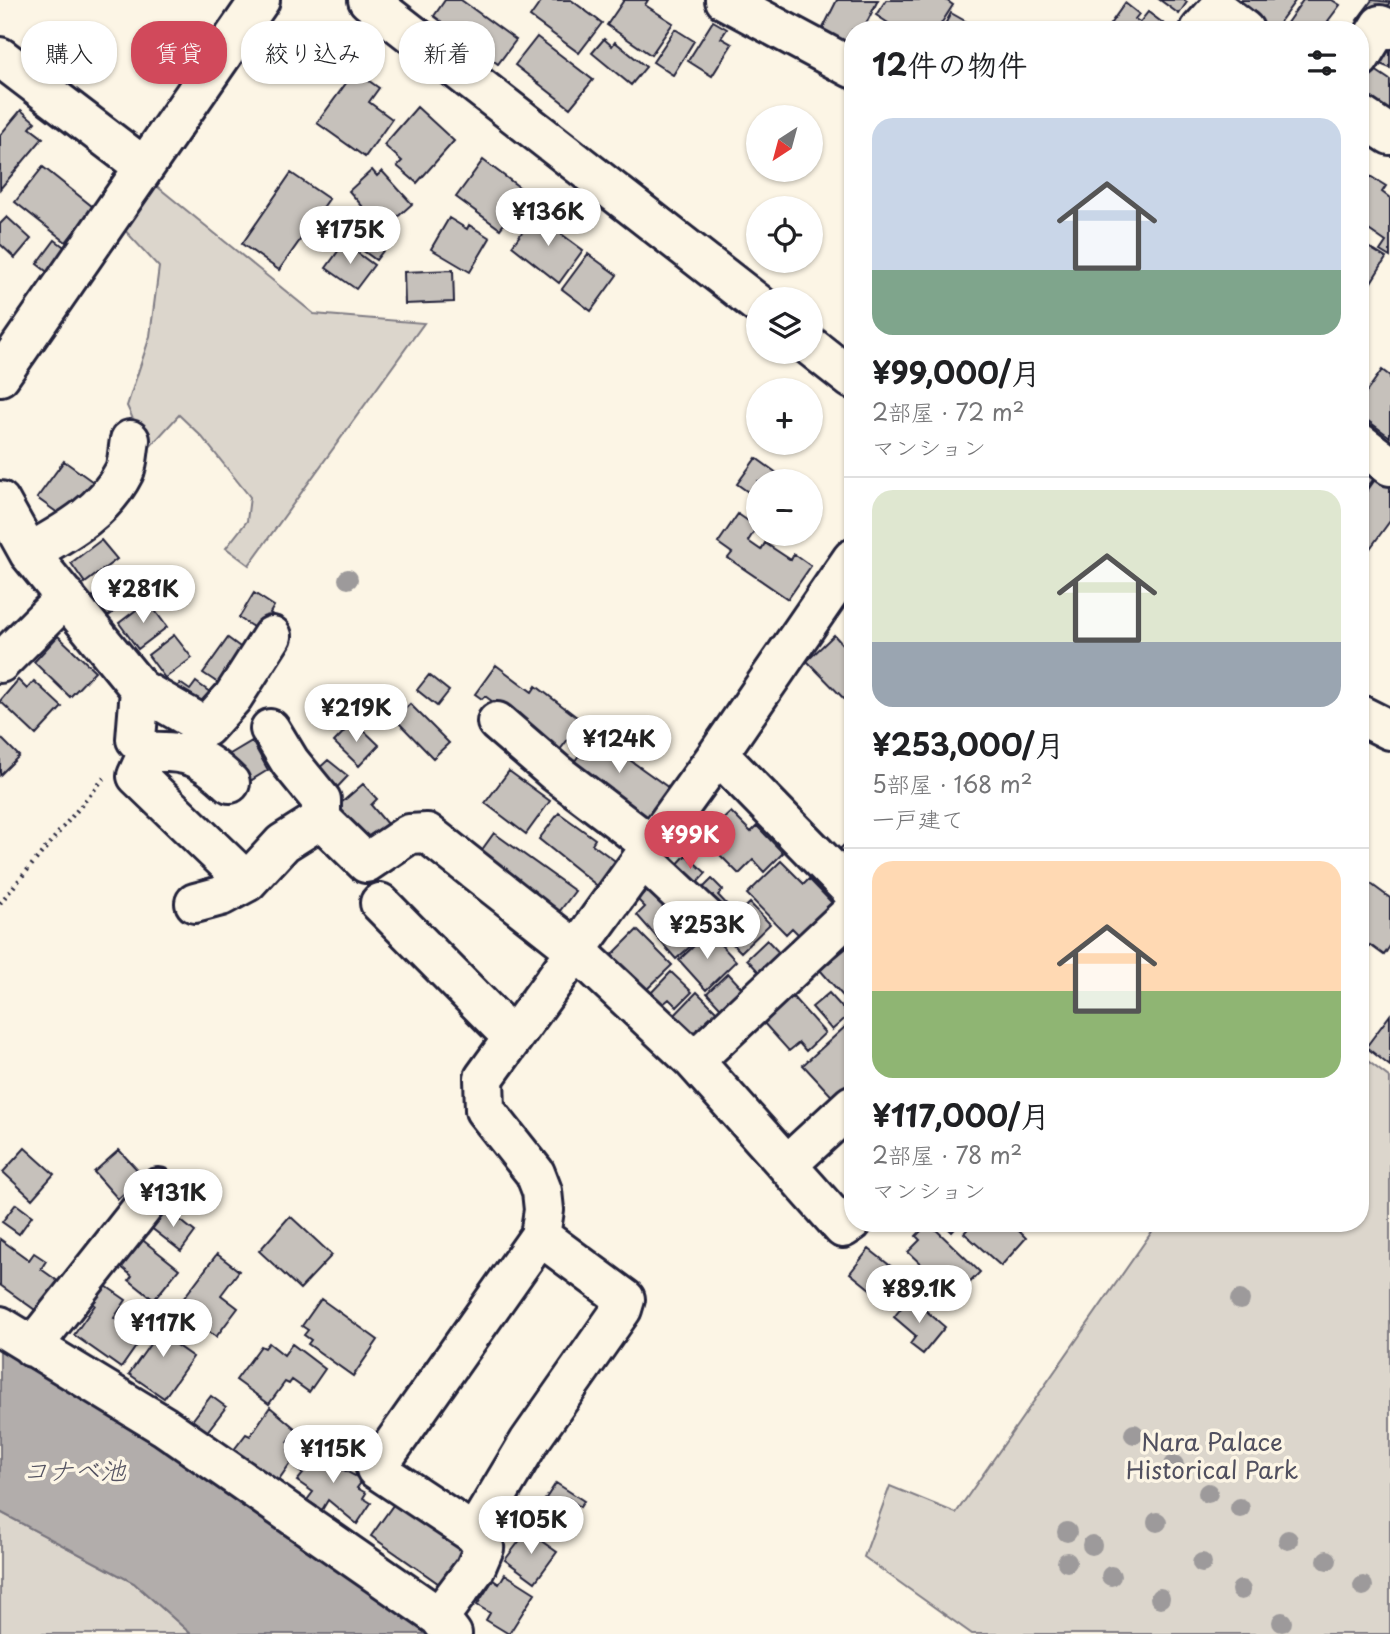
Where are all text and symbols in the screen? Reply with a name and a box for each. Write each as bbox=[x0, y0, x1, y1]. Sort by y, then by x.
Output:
chip: 購入 bbox=[21, 21, 117, 84]
chip: 賃貸 bbox=[131, 21, 227, 84]
chip: 絞り込み bbox=[241, 21, 385, 84]
chip: 新着 bbox=[399, 21, 495, 84]
text: 12件の物件 bbox=[872, 41, 1027, 86]
icon: filters bbox=[1303, 44, 1341, 82]
north arrow bbox=[746, 105, 822, 182]
map controls bbox=[746, 105, 823, 546]
icon: home bbox=[1044, 163, 1170, 289]
pin: ¥136K bbox=[499, 188, 597, 248]
text: ¥136K bbox=[512, 193, 584, 228]
button: locate bbox=[746, 196, 823, 273]
pin: ¥175K bbox=[301, 206, 399, 266]
text: ¥175K bbox=[316, 211, 385, 246]
button: layers bbox=[746, 287, 823, 364]
text: ¥99,000/月 bbox=[872, 349, 1041, 394]
button: + bbox=[746, 378, 823, 455]
text: 2部屋 · 72 m² bbox=[872, 394, 1025, 429]
text: マンション bbox=[872, 429, 986, 464]
button: − bbox=[746, 469, 823, 546]
icon: home bbox=[1044, 535, 1170, 661]
pin: ¥281K bbox=[94, 566, 192, 625]
text: ¥281K bbox=[107, 570, 179, 605]
pin: ¥219K bbox=[307, 684, 405, 744]
text: ¥219K bbox=[320, 689, 392, 724]
pin: ¥124K bbox=[570, 716, 668, 775]
text: ¥124K bbox=[582, 720, 656, 755]
text: ¥253,000/月 bbox=[872, 721, 1065, 766]
text: 5部屋 · 168 m² bbox=[872, 766, 1033, 801]
text: 一戸建て bbox=[872, 801, 964, 836]
pin: ¥99K bbox=[649, 812, 731, 871]
text: ¥99K bbox=[660, 816, 720, 851]
pin: ¥253K bbox=[658, 902, 756, 961]
text: ¥253K bbox=[669, 906, 745, 941]
icon: home bbox=[1044, 906, 1170, 1032]
text: ¥117,000/月 bbox=[872, 1092, 1050, 1137]
text: 2部屋 · 78 m² bbox=[872, 1137, 1022, 1172]
pin: ¥131K bbox=[124, 1170, 222, 1229]
text: マンション bbox=[872, 1172, 986, 1207]
text: ¥131K bbox=[140, 1174, 206, 1209]
pin: ¥89.1K bbox=[862, 1266, 976, 1325]
text: ¥89.1K bbox=[882, 1270, 956, 1305]
pin: ¥117K bbox=[114, 1300, 212, 1359]
text: ¥117K bbox=[130, 1304, 196, 1339]
park label: Nara Palace Historical Park bbox=[1126, 1423, 1298, 1487]
pin: ¥115K bbox=[284, 1426, 382, 1485]
text: ¥115K bbox=[300, 1430, 366, 1465]
water label: コナベ池 bbox=[22, 1450, 127, 1489]
pin: ¥105K bbox=[482, 1496, 580, 1556]
text: ¥105K bbox=[495, 1501, 567, 1536]

